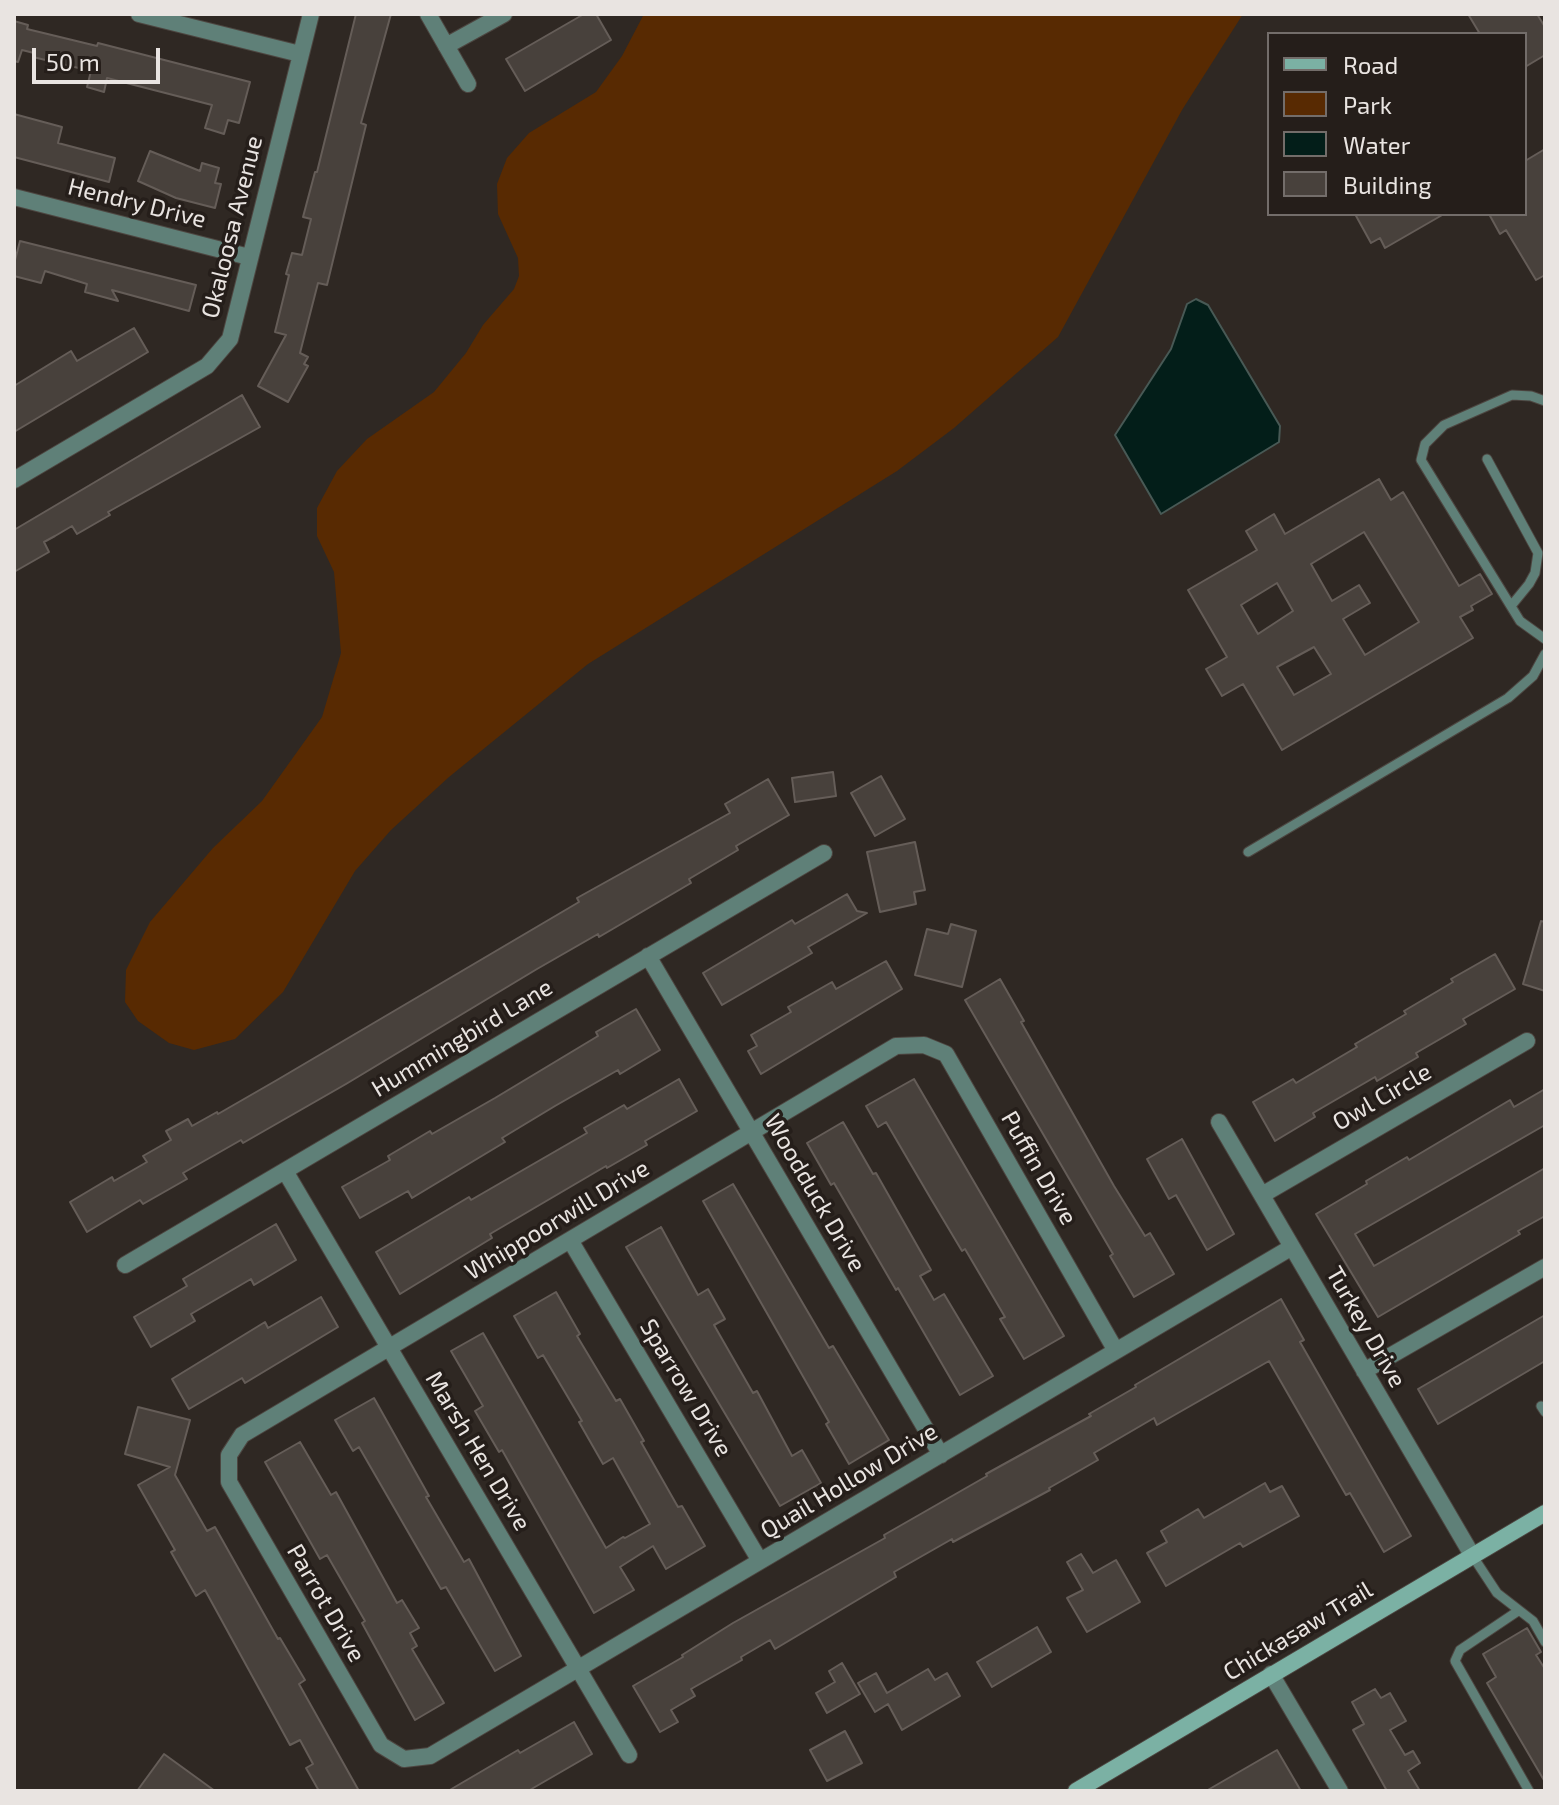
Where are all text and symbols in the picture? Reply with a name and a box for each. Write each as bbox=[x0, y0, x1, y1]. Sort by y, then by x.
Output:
scale bar bbox=[36, 32, 164, 82]
legend bbox=[1267, 32, 1527, 216]
text: 50 m bbox=[46, 47, 100, 76]
text: Road bbox=[1343, 50, 1398, 79]
text: Park bbox=[1343, 90, 1392, 119]
text: Water bbox=[1343, 130, 1410, 159]
street label: Okaloosa Avenue bbox=[195, 133, 269, 321]
text: Building bbox=[1343, 170, 1432, 199]
street label: Hendry Drive bbox=[65, 172, 209, 234]
street label: Hummingbird Lane bbox=[367, 973, 557, 1103]
street label: Owl Circle bbox=[1328, 1057, 1436, 1137]
street label: Puffin Drive bbox=[995, 1106, 1083, 1230]
street label: Woodduck Drive bbox=[758, 1109, 872, 1277]
street label: Whippoorwill Drive bbox=[460, 1154, 654, 1286]
street label: Turkey Drive bbox=[1320, 1261, 1412, 1393]
street label: Sparrow Drive bbox=[634, 1314, 738, 1462]
street label: Marsh Hen Drive bbox=[419, 1366, 537, 1536]
street label: Quail Hollow Drive bbox=[755, 1417, 943, 1545]
street label: Parrot Drive bbox=[281, 1539, 371, 1667]
street label: Chickasaw Trail bbox=[1218, 1575, 1378, 1687]

